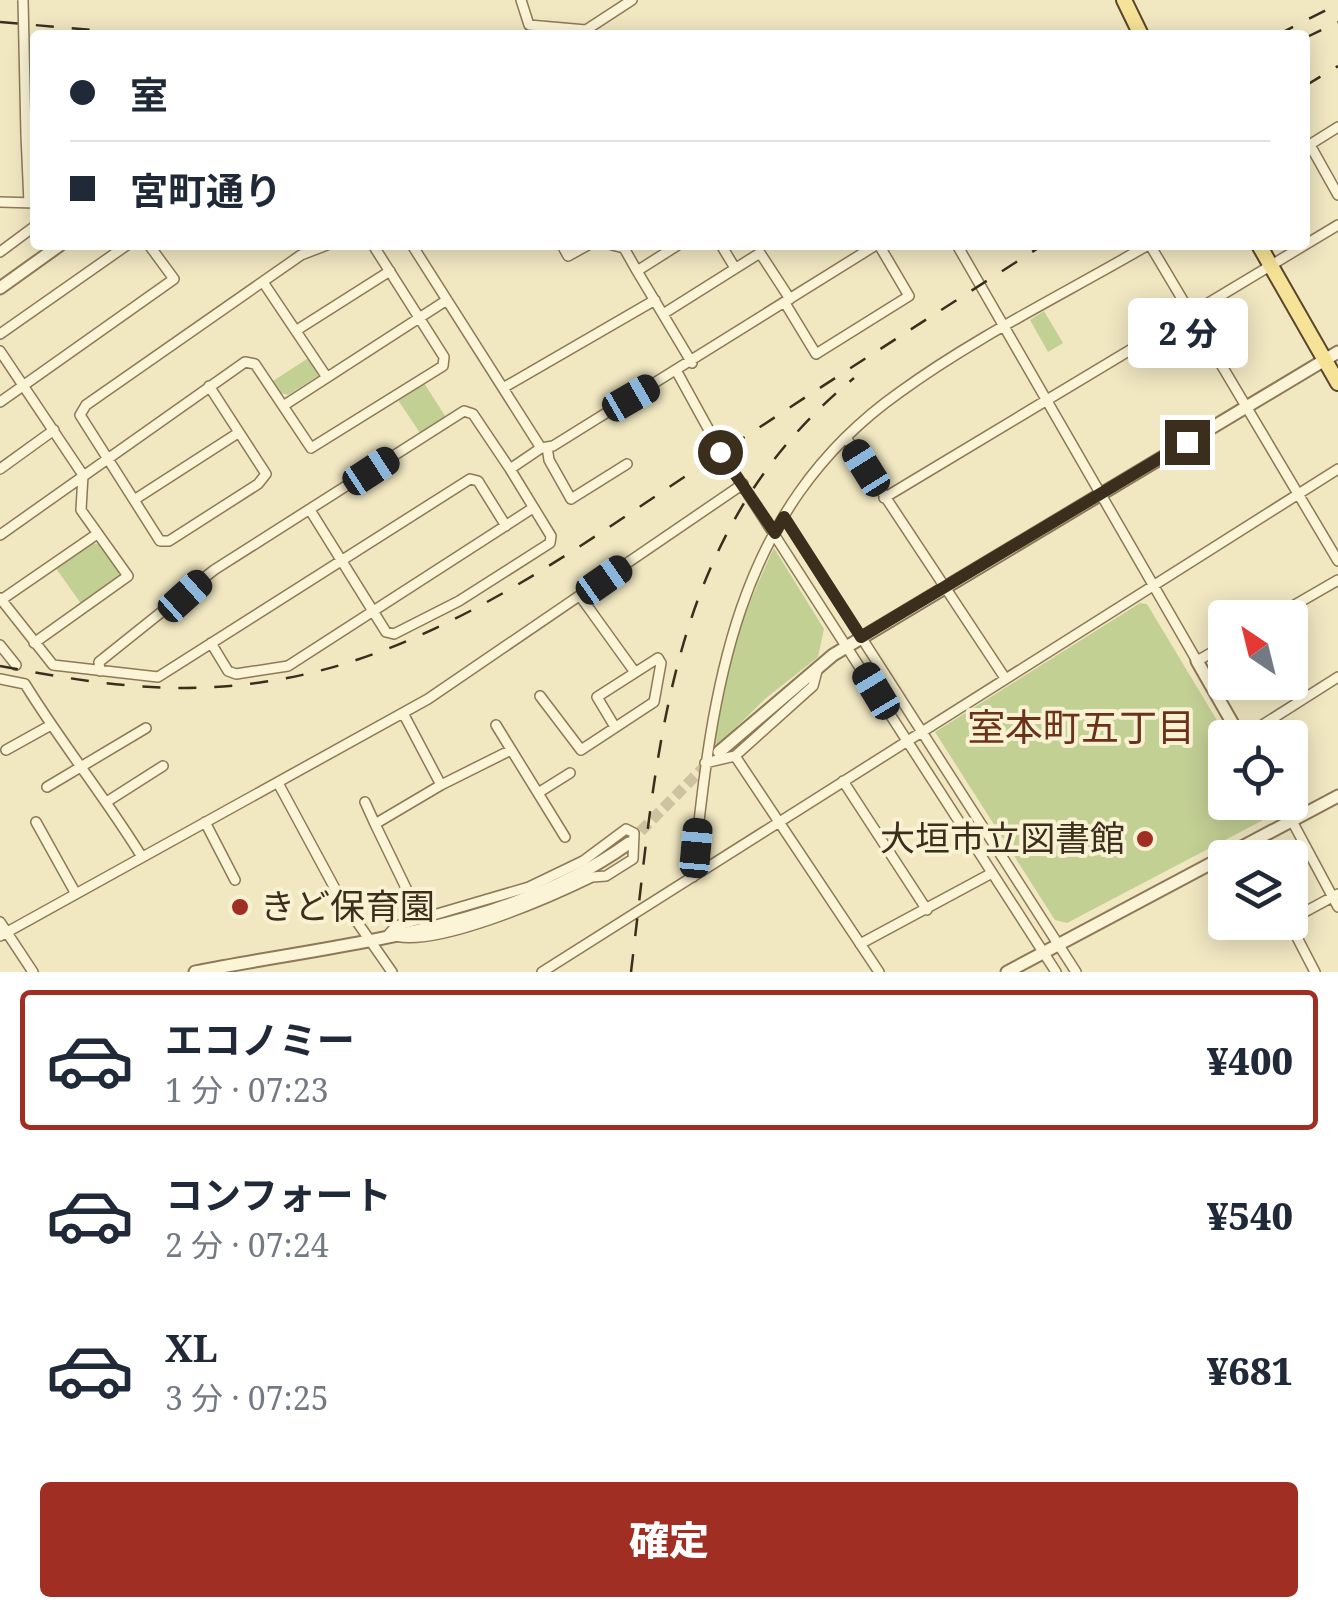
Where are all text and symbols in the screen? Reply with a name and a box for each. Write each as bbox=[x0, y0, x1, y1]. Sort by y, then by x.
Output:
text: 室 bbox=[130, 68, 168, 120]
text: 宮町通り bbox=[130, 164, 282, 216]
callout: 2 分 bbox=[1127, 297, 1247, 367]
text: 2 分 bbox=[1159, 311, 1217, 354]
car bbox=[598, 370, 664, 426]
route end bbox=[1165, 420, 1210, 465]
route start bbox=[698, 430, 743, 475]
car bbox=[837, 435, 895, 501]
car bbox=[338, 442, 404, 500]
car bbox=[571, 551, 637, 609]
car bbox=[153, 565, 217, 627]
north arrow bbox=[1208, 600, 1308, 700]
map controls bbox=[1208, 600, 1308, 940]
car bbox=[848, 658, 904, 724]
district label: 室本町五丁目 bbox=[967, 700, 1195, 752]
button: locate bbox=[1208, 720, 1308, 820]
place label: 大垣市立図書館 bbox=[880, 814, 1125, 861]
car bbox=[678, 817, 714, 879]
marker: 大垣市立図書館 bbox=[1134, 828, 1156, 850]
button: layers bbox=[1208, 840, 1308, 940]
place label: きど保育園 bbox=[260, 882, 435, 929]
marker: きど保育園 bbox=[229, 896, 251, 918]
text: エコノミー bbox=[165, 1013, 355, 1065]
icon: car bbox=[45, 1015, 135, 1105]
text: ¥400 bbox=[1207, 1034, 1293, 1086]
text: 1 分 · 07:23 bbox=[165, 1068, 329, 1111]
text: コンフォート bbox=[165, 1168, 392, 1220]
icon: car bbox=[45, 1170, 135, 1260]
text: ¥540 bbox=[1207, 1189, 1293, 1241]
text: 2 分 · 07:24 bbox=[165, 1223, 329, 1266]
text: XL bbox=[165, 1321, 218, 1373]
icon: car bbox=[45, 1325, 135, 1415]
text: ¥681 bbox=[1207, 1344, 1293, 1396]
text: 3 分 · 07:25 bbox=[165, 1376, 329, 1419]
button: 確定 bbox=[40, 1482, 1298, 1597]

